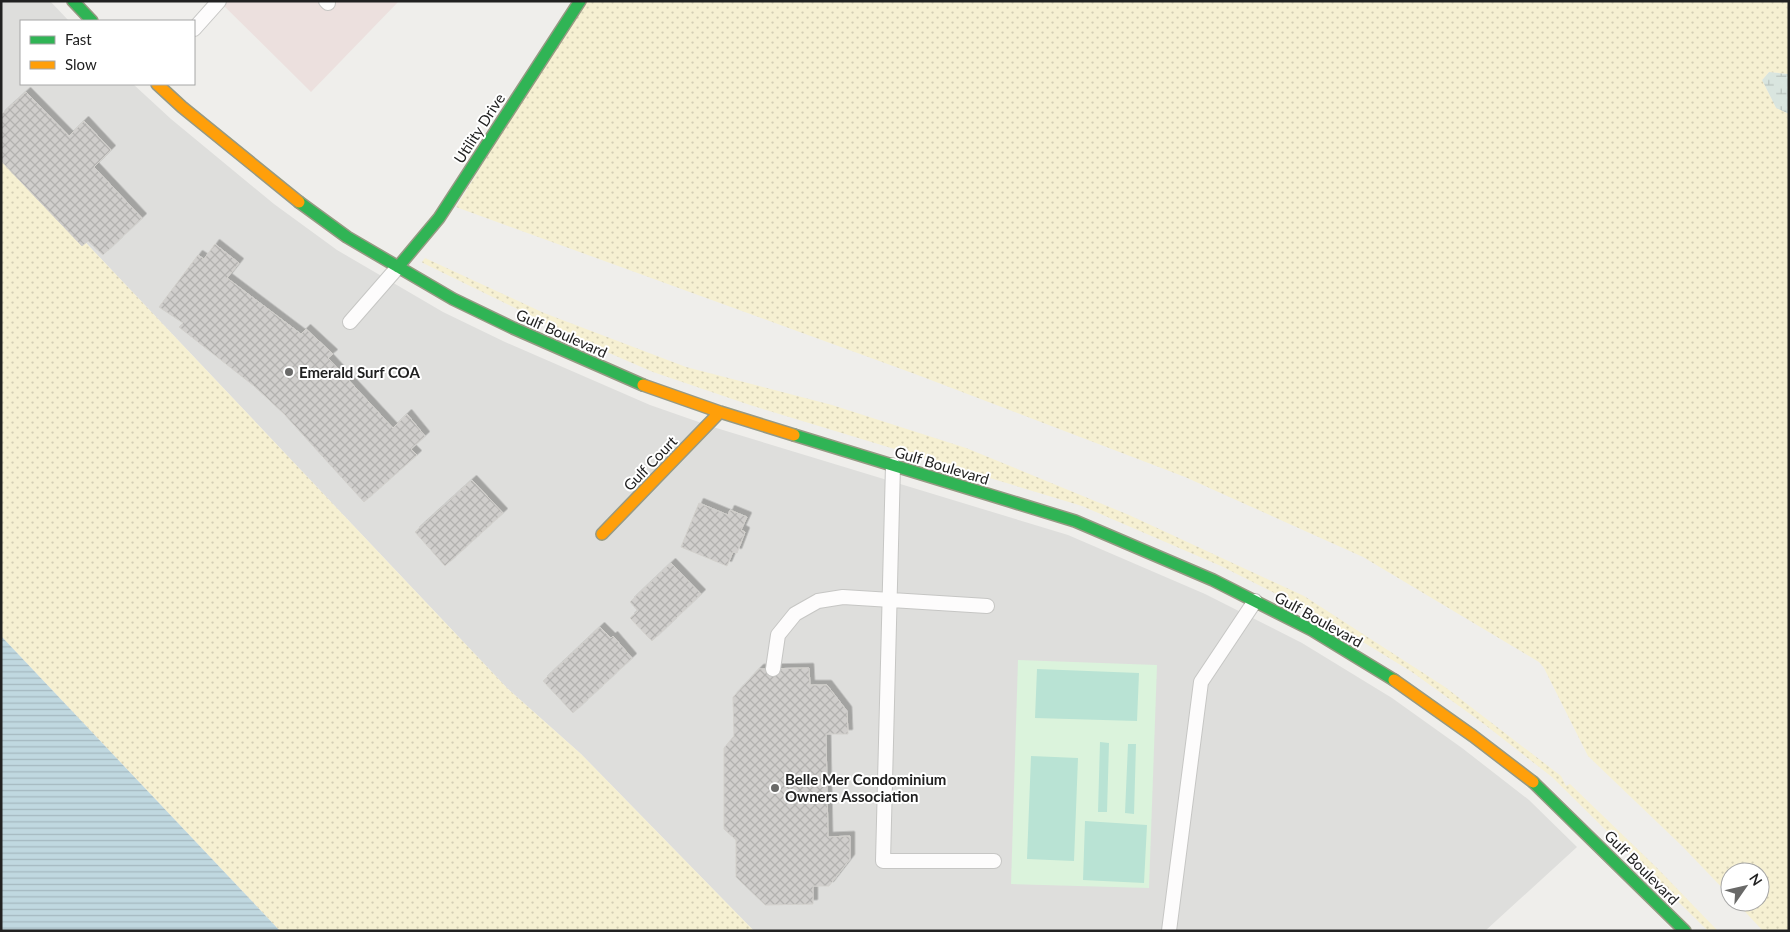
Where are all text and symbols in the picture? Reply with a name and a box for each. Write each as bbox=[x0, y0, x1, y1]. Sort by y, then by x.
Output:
legend bbox=[20, 20, 195, 85]
text: Fast bbox=[65, 30, 92, 48]
text: Slow bbox=[65, 55, 97, 73]
street label: Utility Drive bbox=[450, 90, 508, 166]
street label: Gulf Boulevard bbox=[514, 305, 610, 361]
place label: Emerald Surf COA bbox=[299, 363, 420, 381]
marker: Emerald Surf COA bbox=[283, 366, 295, 378]
street label: Gulf Court bbox=[620, 431, 681, 494]
street label: Gulf Boulevard bbox=[893, 442, 991, 488]
street label: Gulf Boulevard bbox=[1272, 587, 1366, 651]
place label: Belle Mer Condominium Owners Association bbox=[785, 770, 946, 805]
marker: Belle Mer Condominium Owners Association bbox=[769, 782, 781, 794]
street label: Gulf Boulevard bbox=[1601, 826, 1683, 908]
north arrow bbox=[1720, 862, 1770, 912]
text: N bbox=[1746, 870, 1766, 889]

